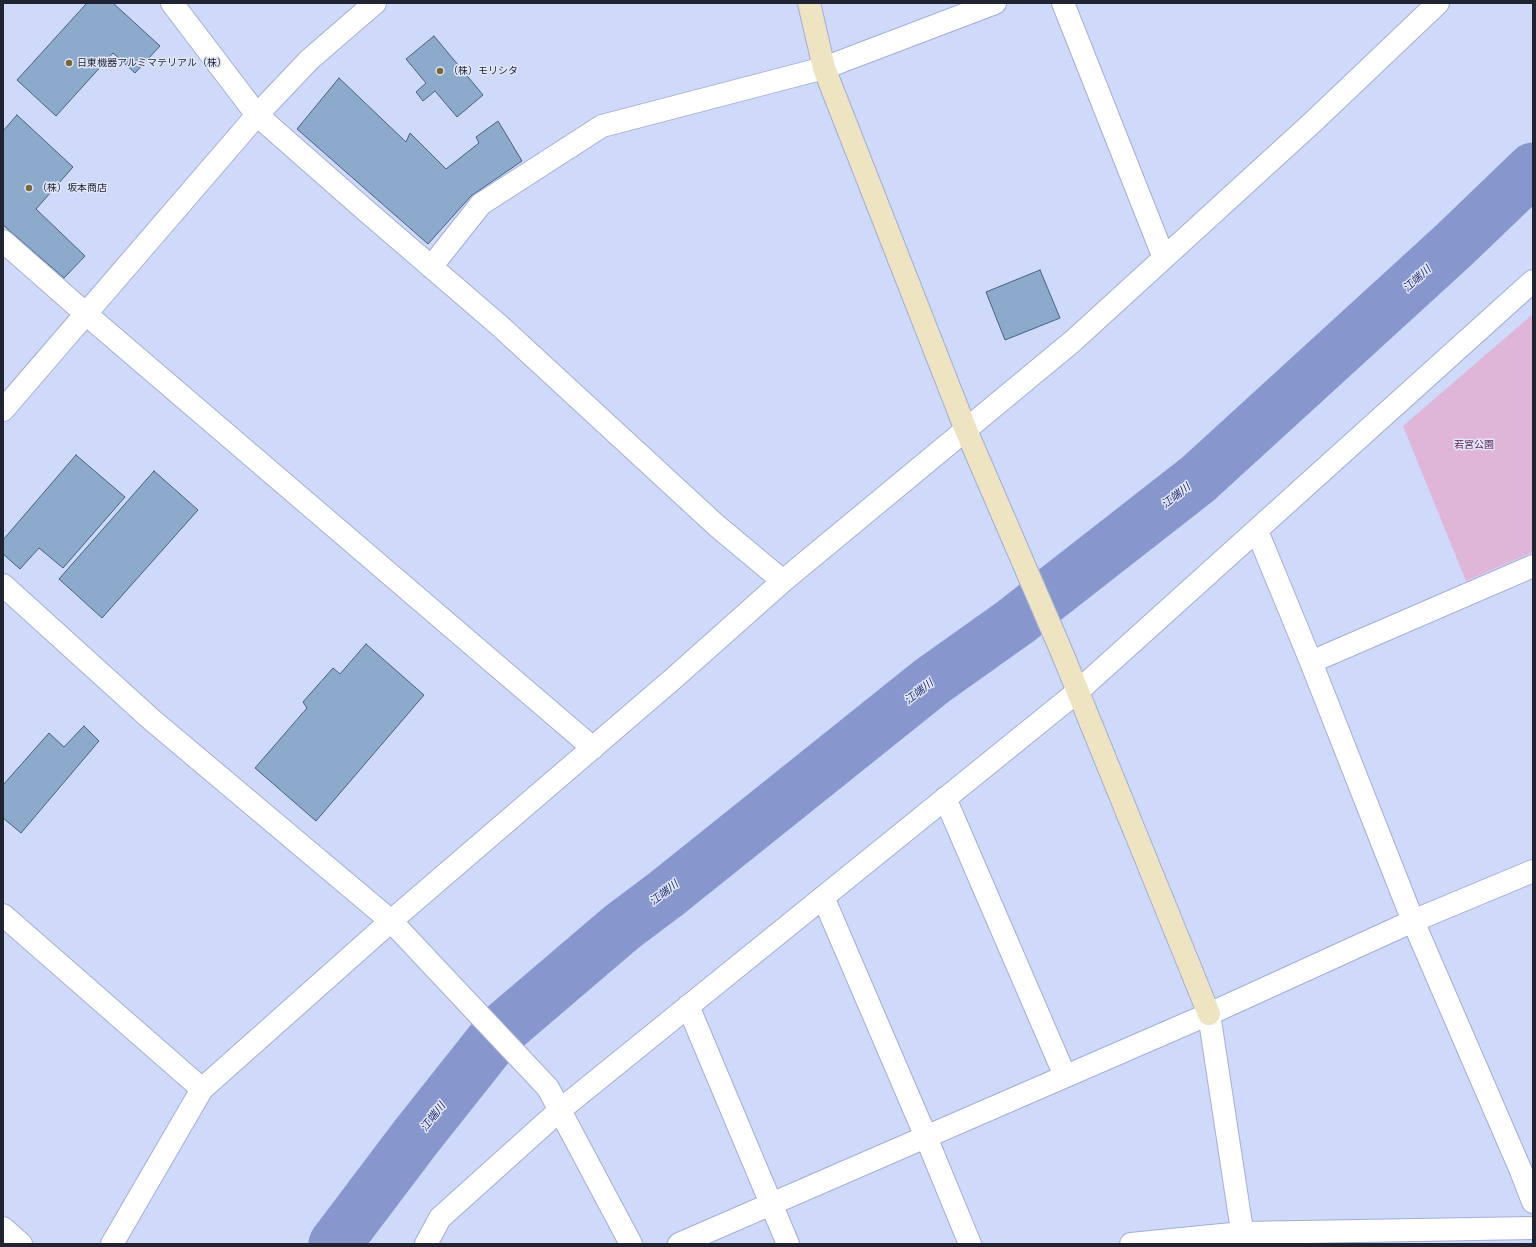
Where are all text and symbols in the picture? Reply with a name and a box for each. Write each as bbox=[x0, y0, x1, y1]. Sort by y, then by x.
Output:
place label: 日東機器アルミマテリアル（株） bbox=[77, 57, 227, 69]
marker: 日東機器アルミマテリアル（株） bbox=[64, 58, 74, 68]
place label: （株）モリシタ bbox=[448, 65, 518, 77]
marker: （株）モリシタ bbox=[435, 66, 445, 76]
place label: （株）坂本商店 bbox=[37, 182, 107, 194]
marker: （株）坂本商店 bbox=[24, 183, 34, 193]
water label: 江端川 bbox=[1400, 263, 1434, 295]
park label: 若宮公園 bbox=[1454, 439, 1494, 451]
water label: 江端川 bbox=[1159, 481, 1193, 511]
water label: 江端川 bbox=[902, 677, 936, 707]
water label: 江端川 bbox=[647, 878, 681, 908]
water label: 江端川 bbox=[418, 1100, 448, 1134]

